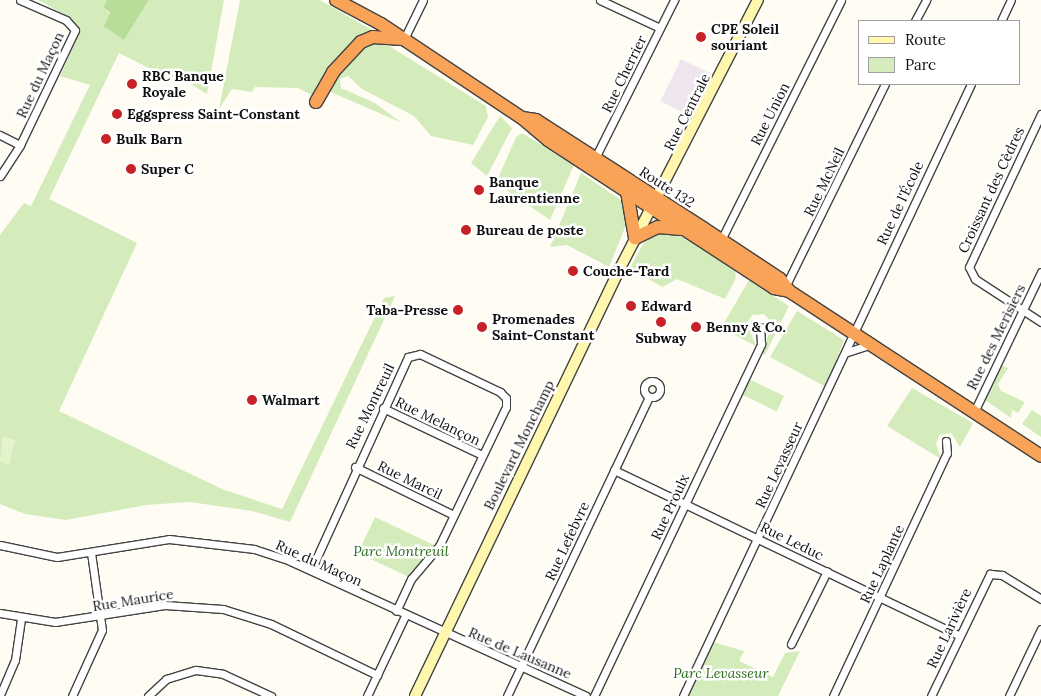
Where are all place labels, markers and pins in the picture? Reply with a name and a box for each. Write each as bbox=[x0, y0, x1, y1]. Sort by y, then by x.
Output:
place label: CPE Soleil souriant bbox=[711, 21, 779, 54]
marker: CPE Soleil souriant bbox=[695, 31, 707, 43]
place label: RBC Banque Royale bbox=[142, 68, 224, 100]
marker: RBC Banque Royale bbox=[126, 78, 138, 90]
place label: Eggspress Saint-Constant bbox=[127, 106, 300, 122]
marker: Eggspress Saint-Constant bbox=[111, 108, 123, 120]
place label: Bulk Barn bbox=[116, 131, 182, 147]
marker: Bulk Barn bbox=[100, 133, 112, 145]
place label: Super C bbox=[141, 161, 194, 177]
marker: Super C bbox=[125, 163, 137, 175]
place label: Banque Laurentienne bbox=[489, 174, 580, 206]
marker: Banque Laurentienne bbox=[473, 184, 485, 196]
place label: Bureau de poste bbox=[476, 222, 584, 238]
marker: Bureau de poste bbox=[460, 224, 472, 236]
place label: Couche-Tard bbox=[583, 263, 669, 279]
marker: Couche-Tard bbox=[567, 265, 579, 277]
place label: Edward bbox=[641, 298, 691, 314]
marker: Edward bbox=[625, 300, 637, 312]
place label: Taba-Presse bbox=[366, 302, 448, 318]
marker: Taba-Presse bbox=[452, 304, 464, 316]
place label: Promenades Saint-Constant bbox=[492, 311, 594, 344]
marker: Subway bbox=[655, 316, 667, 328]
place label: Benny & Co. bbox=[706, 319, 786, 335]
marker: Promenades Saint-Constant bbox=[476, 321, 488, 333]
marker: Benny & Co. bbox=[690, 321, 702, 333]
place label: Subway bbox=[635, 330, 687, 346]
place label: Walmart bbox=[262, 392, 320, 408]
marker: Walmart bbox=[246, 394, 258, 406]

